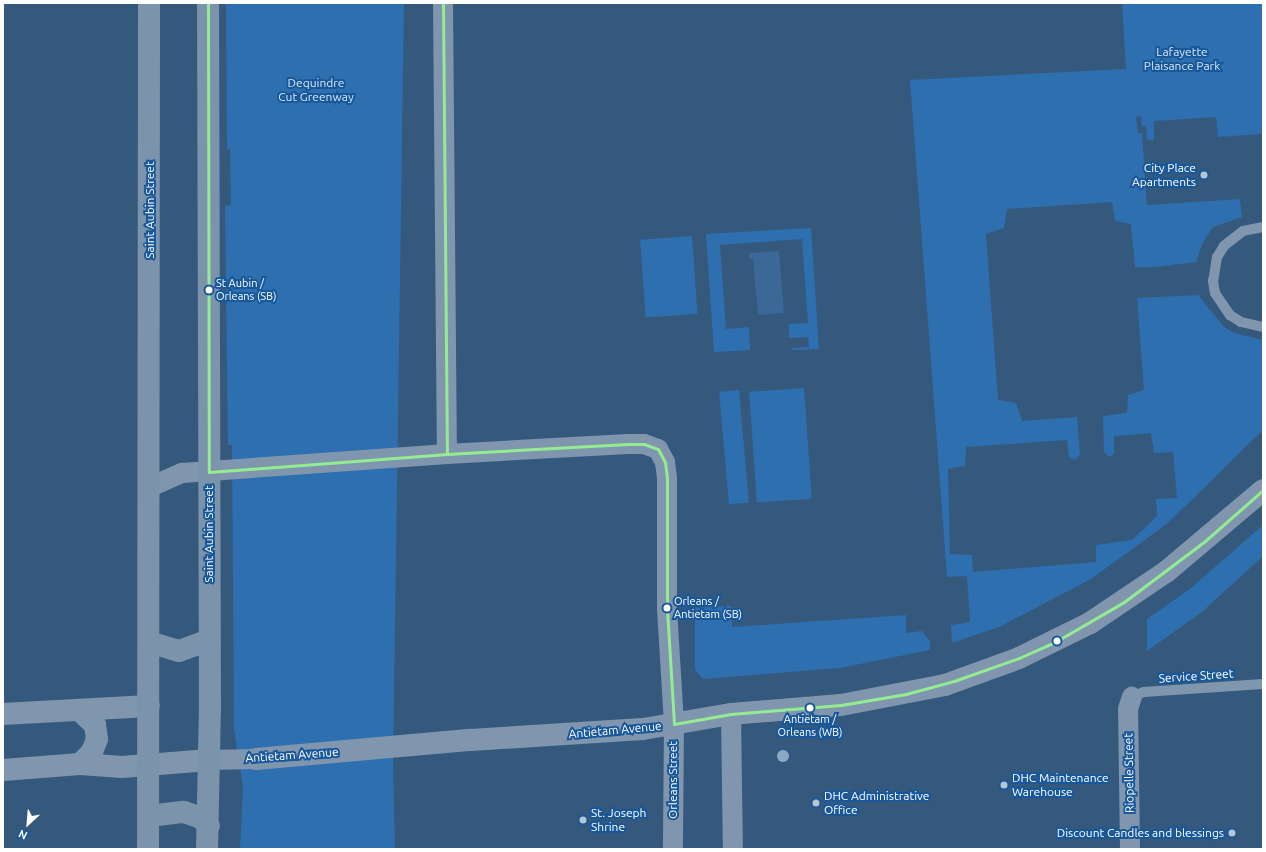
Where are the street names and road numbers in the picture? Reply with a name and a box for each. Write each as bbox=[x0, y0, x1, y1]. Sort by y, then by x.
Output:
street label: Saint Aubin Street bbox=[143, 161, 157, 259]
street label: Saint Aubin Street bbox=[202, 485, 216, 583]
street label: Service Street bbox=[1158, 666, 1234, 686]
street label: Antietam Avenue bbox=[568, 719, 662, 741]
street label: Riopelle Street bbox=[1121, 733, 1137, 813]
street label: Orleans Street bbox=[666, 741, 680, 819]
street label: Antietam Avenue bbox=[245, 745, 339, 765]

